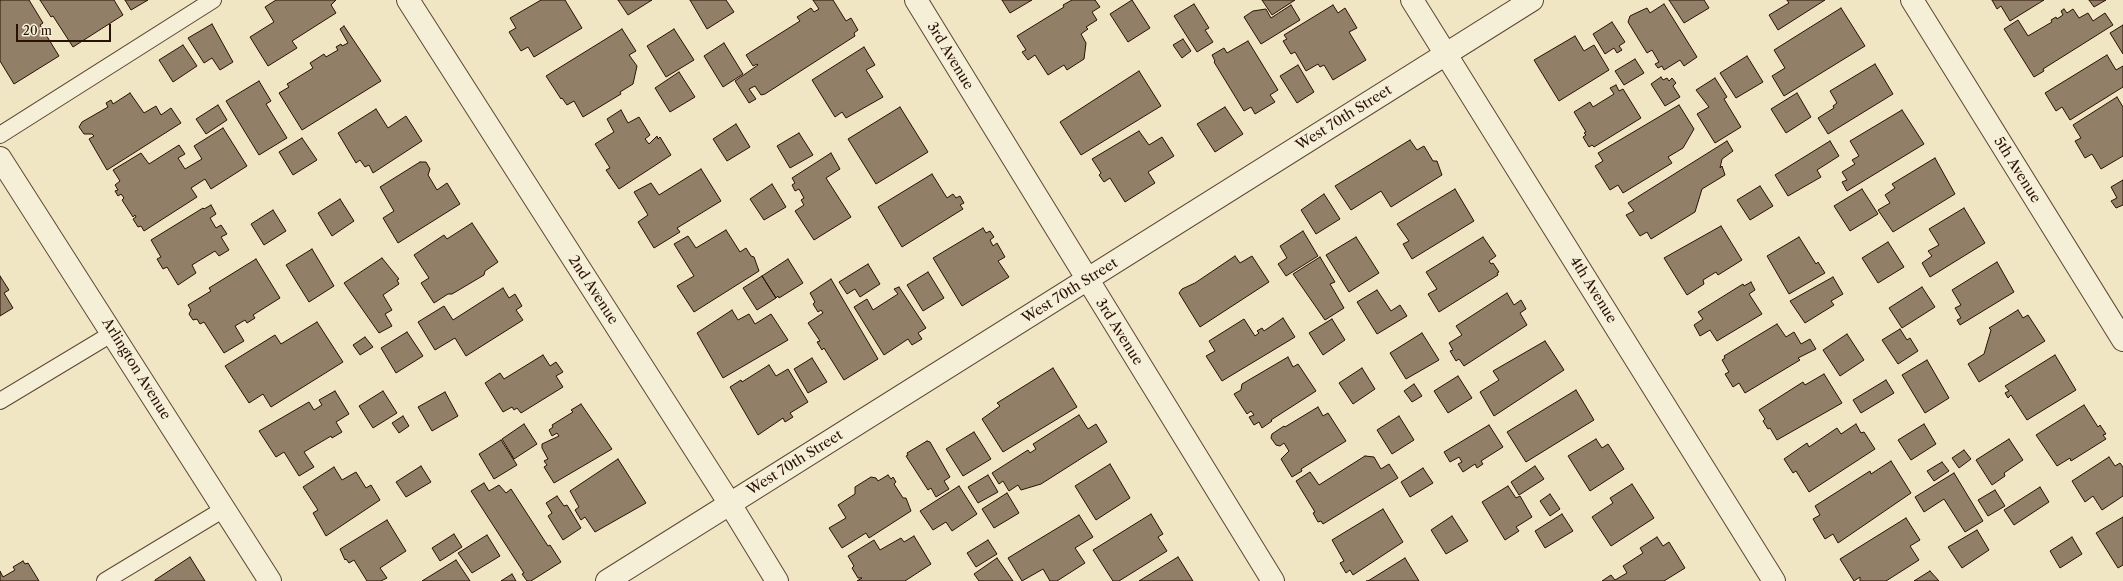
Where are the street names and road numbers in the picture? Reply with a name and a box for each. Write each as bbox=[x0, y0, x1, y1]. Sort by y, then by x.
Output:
street label: 3rd Avenue bbox=[923, 19, 977, 93]
street label: West 70th Street bbox=[1293, 82, 1395, 154]
street label: 5th Avenue bbox=[1990, 134, 2044, 206]
street label: 2nd Avenue bbox=[564, 252, 622, 328]
street label: 4th Avenue bbox=[1566, 254, 1620, 326]
street label: West 70th Street bbox=[1019, 255, 1121, 327]
street label: 3rd Avenue bbox=[1092, 296, 1146, 368]
street label: Arlington Avenue bbox=[98, 315, 174, 423]
street label: West 70th Street bbox=[744, 427, 846, 499]

